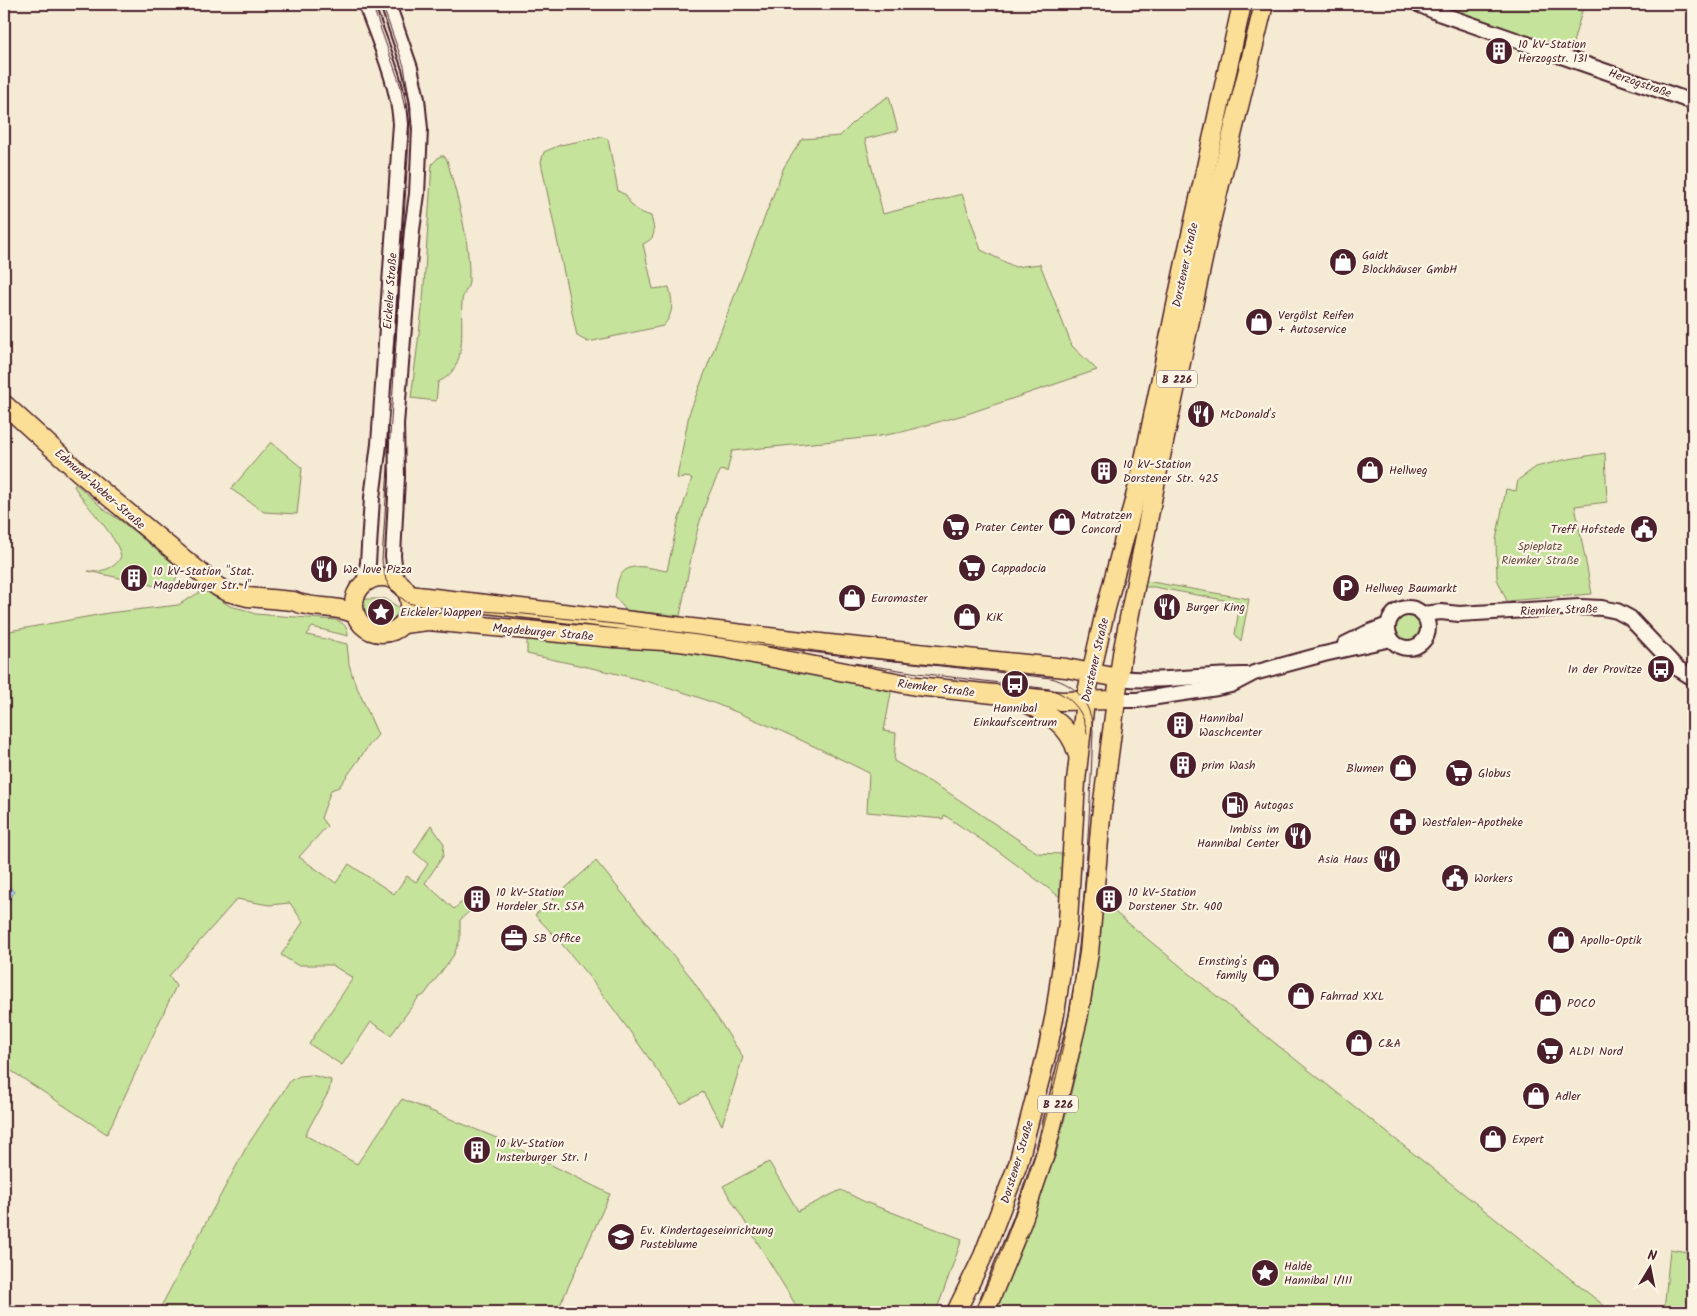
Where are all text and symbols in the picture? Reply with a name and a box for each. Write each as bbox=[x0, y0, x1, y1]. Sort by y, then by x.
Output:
place label: 10 kV-Station Herzogstr. 131 bbox=[1518, 35, 1588, 68]
building icon: 10 kV-Station Herzogstr. 131 bbox=[1484, 36, 1514, 66]
street label: Herzogstraße bbox=[1606, 64, 1675, 103]
street label: Dorstener Straße bbox=[1167, 221, 1204, 309]
place label: Gaidt Blockhäuser GmbH bbox=[1362, 246, 1457, 279]
shop icon: Gaidt Blockhäuser GmbH bbox=[1328, 247, 1358, 277]
street label: Eickeler Straße bbox=[378, 252, 403, 330]
place label: Vergölst Reifen + Autoservice bbox=[1278, 306, 1354, 339]
shop icon: Vergölst Reifen + Autoservice bbox=[1244, 307, 1274, 337]
road number: B 226 bbox=[1157, 370, 1197, 388]
restaurant icon: McDonald's bbox=[1186, 399, 1216, 429]
place label: McDonald's bbox=[1220, 405, 1276, 424]
street label: Edmund-Weber-Straße bbox=[50, 444, 150, 535]
place label: 10 kV-Station Dorstener Str. 425 bbox=[1123, 455, 1220, 488]
shop icon: Hellweg bbox=[1355, 455, 1385, 485]
building icon: 10 kV-Station Dorstener Str. 425 bbox=[1089, 456, 1119, 486]
place label: Hellweg bbox=[1389, 461, 1428, 480]
place label: Matratzen Concord bbox=[1081, 506, 1132, 539]
shop icon: Matratzen Concord bbox=[1047, 507, 1077, 537]
supermarket icon: Prater Center bbox=[941, 512, 971, 542]
public building icon: Treff Hofstede bbox=[1629, 514, 1659, 544]
place label: Prater Center bbox=[975, 518, 1044, 537]
place label: Treff Hofstede bbox=[1551, 520, 1626, 539]
park label: Spieplatz Riemker Straße bbox=[1501, 537, 1579, 570]
supermarket icon: Cappadocia bbox=[957, 553, 987, 583]
restaurant icon: We love Pizza bbox=[309, 554, 339, 584]
place label: Cappadocia bbox=[991, 559, 1047, 578]
place label: We love Pizza bbox=[343, 560, 412, 579]
place label: 10 kV-Station "Stat. Magdeburger Str. 1" bbox=[153, 562, 254, 595]
building icon: 10 kV-Station "Stat. Magdeburger Str. 1" bbox=[119, 563, 149, 593]
parking icon: Hellweg Baumarkt bbox=[1331, 573, 1361, 603]
place label: Hellweg Baumarkt bbox=[1365, 579, 1457, 598]
shop icon: Euromaster bbox=[837, 583, 867, 613]
place label: Euromaster bbox=[871, 589, 929, 608]
restaurant icon: Burger King bbox=[1152, 592, 1182, 622]
place icon: Eickeler Wappen bbox=[366, 597, 396, 627]
place label: Burger King bbox=[1186, 598, 1246, 617]
street label: Riemker Straße bbox=[1520, 600, 1599, 621]
shop icon: KiK bbox=[952, 602, 982, 632]
place label: Eickeler Wappen bbox=[400, 603, 482, 622]
place label: KiK bbox=[986, 608, 1004, 627]
street label: Dorstener Straße bbox=[1077, 616, 1115, 704]
street label: Magdeburger Straße bbox=[492, 619, 595, 646]
bus stop icon: In der Provitze bbox=[1646, 654, 1676, 684]
place label: In der Provitze bbox=[1568, 660, 1643, 679]
bus stop icon: Hannibal Einkaufscentrum bbox=[1000, 669, 1030, 699]
street label: Riemker Straße bbox=[896, 674, 976, 703]
place label: Hannibal Einkaufscentrum bbox=[973, 699, 1057, 732]
place label: Hannibal Waschcenter bbox=[1199, 709, 1263, 742]
building icon: Hannibal Waschcenter bbox=[1165, 710, 1195, 740]
building icon: prim Wash bbox=[1168, 750, 1198, 780]
shop icon: Blumen bbox=[1388, 753, 1418, 783]
place label: prim Wash bbox=[1201, 756, 1255, 775]
supermarket icon: Globus bbox=[1444, 758, 1474, 788]
place label: Blumen bbox=[1346, 759, 1384, 778]
place label: Globus bbox=[1478, 764, 1511, 783]
fuel station icon: Autogas bbox=[1220, 790, 1250, 820]
place label: Autogas bbox=[1254, 796, 1294, 815]
pharmacy icon: Westfalen-Apotheke bbox=[1388, 807, 1418, 837]
place label: Westfalen-Apotheke bbox=[1422, 813, 1523, 832]
place label: Imbiss im Hannibal Center bbox=[1197, 820, 1280, 853]
restaurant icon: Imbiss im Hannibal Center bbox=[1283, 821, 1313, 851]
restaurant icon: Asia Haus bbox=[1372, 844, 1402, 874]
place label: Asia Haus bbox=[1318, 850, 1368, 869]
public building icon: Workers bbox=[1440, 863, 1470, 893]
place label: Workers bbox=[1474, 869, 1513, 888]
place label: 10 kV-Station Hordeler Str. 55A bbox=[496, 883, 585, 916]
place label: 10 kV-Station Dorstener Str. 400 bbox=[1128, 883, 1222, 916]
building icon: 10 kV-Station Hordeler Str. 55A bbox=[462, 884, 492, 914]
building icon: 10 kV-Station Dorstener Str. 400 bbox=[1094, 884, 1124, 914]
office icon: SB Office bbox=[499, 923, 529, 953]
shop icon: Apollo-Optik bbox=[1546, 925, 1576, 955]
place label: SB Office bbox=[533, 929, 581, 948]
place label: Apollo-Optik bbox=[1580, 931, 1642, 950]
place label: Ernsting's family bbox=[1198, 952, 1247, 985]
shop icon: Ernsting's family bbox=[1251, 953, 1281, 983]
shop icon: Fahrrad XXL bbox=[1286, 981, 1316, 1011]
place label: Fahrrad XXL bbox=[1320, 987, 1384, 1006]
shop icon: POCO bbox=[1533, 988, 1563, 1018]
place label: POCO bbox=[1567, 994, 1596, 1013]
shop icon: C&A bbox=[1344, 1028, 1374, 1058]
place label: C&A bbox=[1378, 1034, 1401, 1053]
supermarket icon: ALDI Nord bbox=[1535, 1036, 1565, 1066]
place label: ALDI Nord bbox=[1569, 1042, 1624, 1061]
shop icon: Adler bbox=[1521, 1081, 1551, 1111]
place label: Adler bbox=[1555, 1087, 1582, 1106]
road number: B 226 bbox=[1038, 1096, 1078, 1112]
street label: Dorstener Straße bbox=[996, 1118, 1039, 1206]
shop icon: Expert bbox=[1478, 1124, 1508, 1154]
place label: Expert bbox=[1512, 1130, 1544, 1149]
place label: 10 kV-Station Insterburger Str. 1 bbox=[496, 1134, 588, 1167]
building icon: 10 kV-Station Insterburger Str. 1 bbox=[462, 1135, 492, 1165]
place label: Ev. Kindertageseinrichtung Pusteblume bbox=[640, 1221, 774, 1254]
school or university icon: Ev. Kindertageseinrichtung Pusteblume bbox=[606, 1222, 636, 1252]
north arrow bbox=[1624, 1244, 1674, 1294]
text: N bbox=[1646, 1245, 1659, 1268]
place label: Halde Hannibal I/III bbox=[1284, 1257, 1352, 1290]
place icon: Halde Hannibal I/III bbox=[1250, 1258, 1280, 1288]

